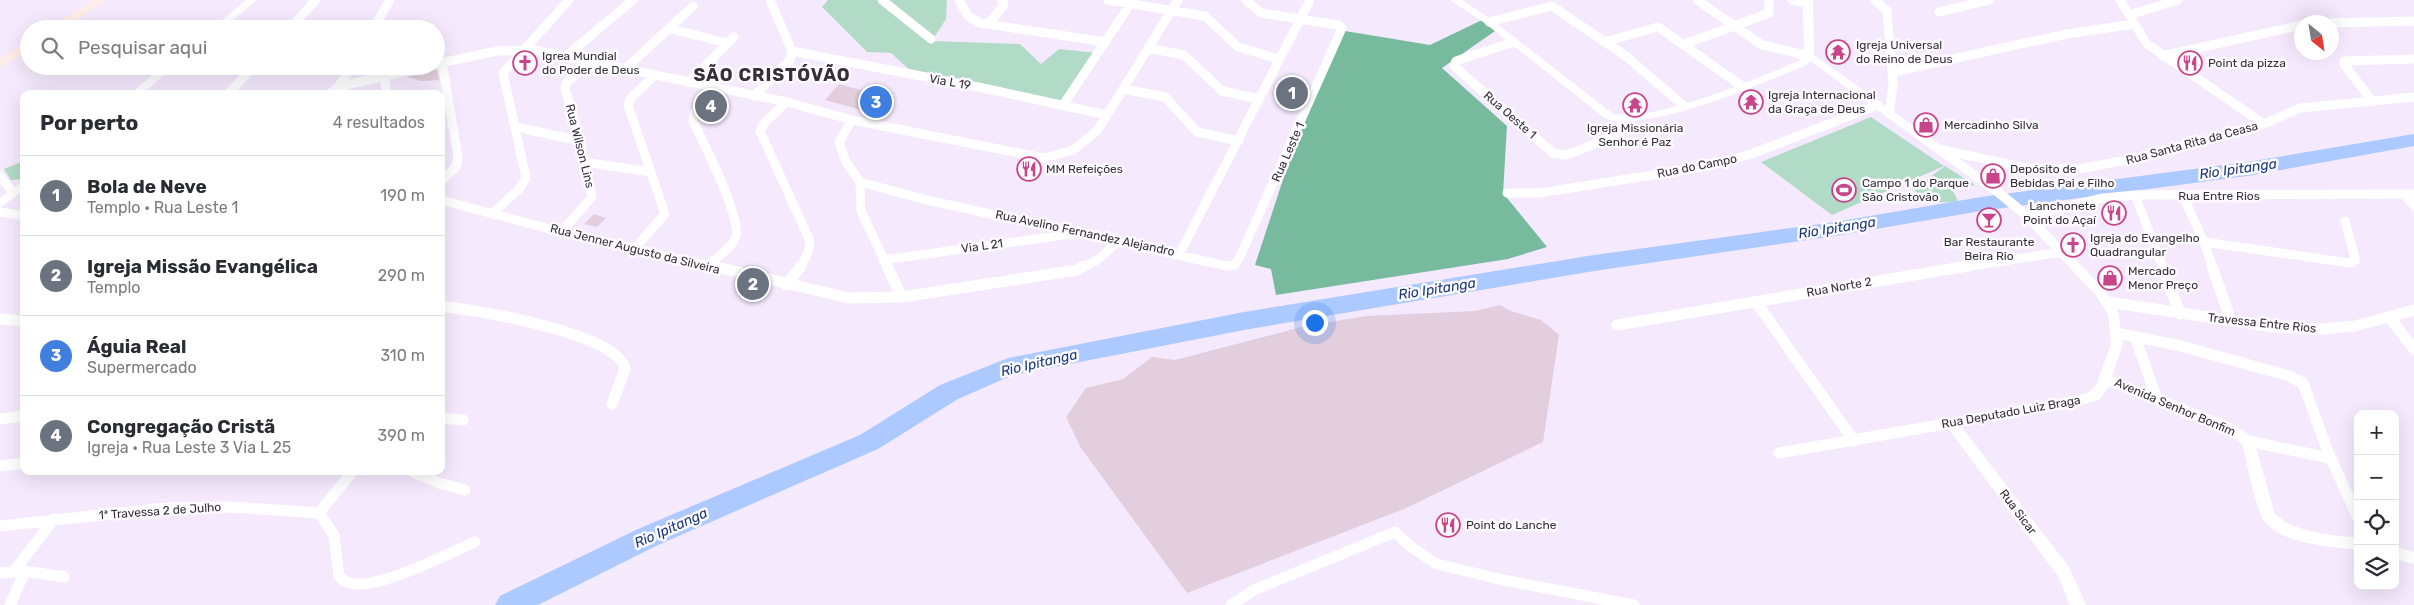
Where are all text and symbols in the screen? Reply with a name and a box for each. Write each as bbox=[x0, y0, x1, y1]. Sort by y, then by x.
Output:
north arrow bbox=[2294, 15, 2339, 60]
search box bbox=[20, 20, 445, 75]
icon: search bbox=[38, 34, 66, 62]
text: Pesquisar aqui bbox=[78, 36, 207, 59]
place label: Igreja Universal do Reino de Deus bbox=[1856, 38, 1953, 66]
temple icon: Igreja Universal do Reino de Deus bbox=[1825, 39, 1851, 65]
place label: Igrea Mundial do Poder de Deus bbox=[542, 49, 640, 77]
church icon: Igrea Mundial do Poder de Deus bbox=[512, 50, 538, 76]
restaurant icon: Point da pizza bbox=[2177, 50, 2203, 76]
place label: Point da pizza bbox=[2208, 56, 2286, 70]
district label: SÃO CRISTÓVÃO bbox=[693, 64, 851, 86]
street label: Via L 19 bbox=[928, 71, 972, 93]
pin: 1 bbox=[1276, 74, 1308, 112]
pin: 3 bbox=[860, 83, 892, 121]
pin: 4 bbox=[695, 87, 727, 125]
street label: Rua Oeste 1 bbox=[1481, 88, 1539, 142]
place label: Igreja Internacional da Graça de Deus bbox=[1768, 88, 1876, 116]
temple icon: Igreja Internacional da Graça de Deus bbox=[1738, 89, 1764, 115]
temple icon: Igreja Missionária Senhor é Paz bbox=[1622, 92, 1648, 118]
street label: Rua Wilson Lins bbox=[563, 103, 597, 189]
text: Por perto bbox=[40, 110, 138, 135]
shop icon: Mercadinho Silva bbox=[1913, 112, 1939, 138]
text: 4 resultados bbox=[333, 113, 425, 132]
place label: Mercadinho Silva bbox=[1944, 118, 2039, 132]
street label: Rua Santa Rita da Ceasa bbox=[2125, 119, 2259, 167]
street label: Rua Leste 1 bbox=[1269, 120, 1307, 184]
place label: Igreja Missionária Senhor é Paz bbox=[1587, 121, 1683, 149]
street label: Rua do Campo bbox=[1656, 151, 1738, 181]
water label: Rio Ipitanga bbox=[2198, 155, 2278, 183]
restaurant icon: MM Refeições bbox=[1016, 156, 1042, 182]
place label: MM Refeições bbox=[1046, 162, 1123, 176]
place label: Depósito de Bebidas Pai e Filho bbox=[2010, 162, 2114, 190]
shop icon: Depósito de Bebidas Pai e Filho bbox=[1980, 163, 2006, 189]
text: Bola de Neve bbox=[87, 175, 207, 198]
place label: Campo 1 do Parque São Cristovão bbox=[1862, 176, 1969, 204]
sports icon: Campo 1 do Parque São Cristovão bbox=[1831, 177, 1857, 203]
text: 1 bbox=[52, 186, 60, 205]
text: 190 m bbox=[380, 186, 425, 205]
street label: Rua Entre Rios bbox=[2178, 189, 2260, 203]
text: Templo · Rua Leste 1 bbox=[87, 198, 238, 217]
place label: Lanchonete Point do Açaí bbox=[2023, 199, 2097, 227]
restaurant icon: Lanchonete Point do Açaí bbox=[2101, 200, 2127, 226]
street label: Rua Avelino Fernandez Alejandro bbox=[994, 207, 1176, 259]
bar icon: Bar Restaurante Beira Rio bbox=[1976, 207, 2002, 233]
water label: Rio Ipitanga bbox=[1797, 213, 1877, 243]
street label: Rua Jenner Augusto da Silveira bbox=[549, 221, 721, 277]
place label: Igreja do Evangelho Quadrangular bbox=[2090, 231, 2200, 259]
church icon: Igreja do Evangelho Quadrangular bbox=[2060, 232, 2086, 258]
place label: Bar Restaurante Beira Rio bbox=[1944, 235, 2035, 263]
street label: Via L 21 bbox=[960, 236, 1004, 256]
text: Igreja Missão Evangélica bbox=[87, 255, 318, 278]
place label: Mercado Menor Preço bbox=[2128, 264, 2198, 292]
pin: 2 bbox=[737, 265, 769, 303]
shop icon: Mercado Menor Preço bbox=[2097, 265, 2123, 291]
text: 2 bbox=[51, 266, 61, 285]
text: 290 m bbox=[378, 266, 425, 285]
water label: Rio Ipitanga bbox=[1397, 274, 1477, 304]
street label: Rua Norte 2 bbox=[1805, 274, 1873, 300]
text: Templo bbox=[87, 278, 141, 297]
your location bbox=[1302, 310, 1328, 336]
street label: Travessa Entre Rios bbox=[2207, 310, 2317, 336]
text: Águia Real bbox=[87, 335, 186, 358]
text: 3 bbox=[51, 346, 61, 365]
text: 310 m bbox=[381, 346, 425, 365]
water label: Rio Ipitanga bbox=[999, 346, 1079, 380]
text: Supermercado bbox=[87, 358, 197, 377]
street label: Avenida Senhor Bonfim bbox=[2112, 375, 2238, 439]
street label: Rua Deputado Luiz Braga bbox=[1940, 393, 2082, 431]
map controls bbox=[2354, 410, 2399, 590]
button: + bbox=[2354, 410, 2399, 455]
text: Congregação Cristã bbox=[87, 415, 275, 438]
text: 4 bbox=[51, 426, 61, 445]
text: 390 m bbox=[378, 426, 425, 445]
text: Igreja · Rua Leste 3 Via L 25 bbox=[87, 438, 291, 457]
button: − bbox=[2354, 455, 2399, 500]
street label: Rua Sicar bbox=[1997, 487, 2040, 538]
street label: 1ª Travessa 2 de Julho bbox=[98, 500, 222, 522]
button: locate bbox=[2354, 500, 2399, 545]
water label: Rio Ipitanga bbox=[632, 504, 710, 552]
restaurant icon: Point do Lanche bbox=[1435, 512, 1461, 538]
place label: Point do Lanche bbox=[1466, 518, 1557, 532]
button: layers bbox=[2354, 545, 2399, 590]

